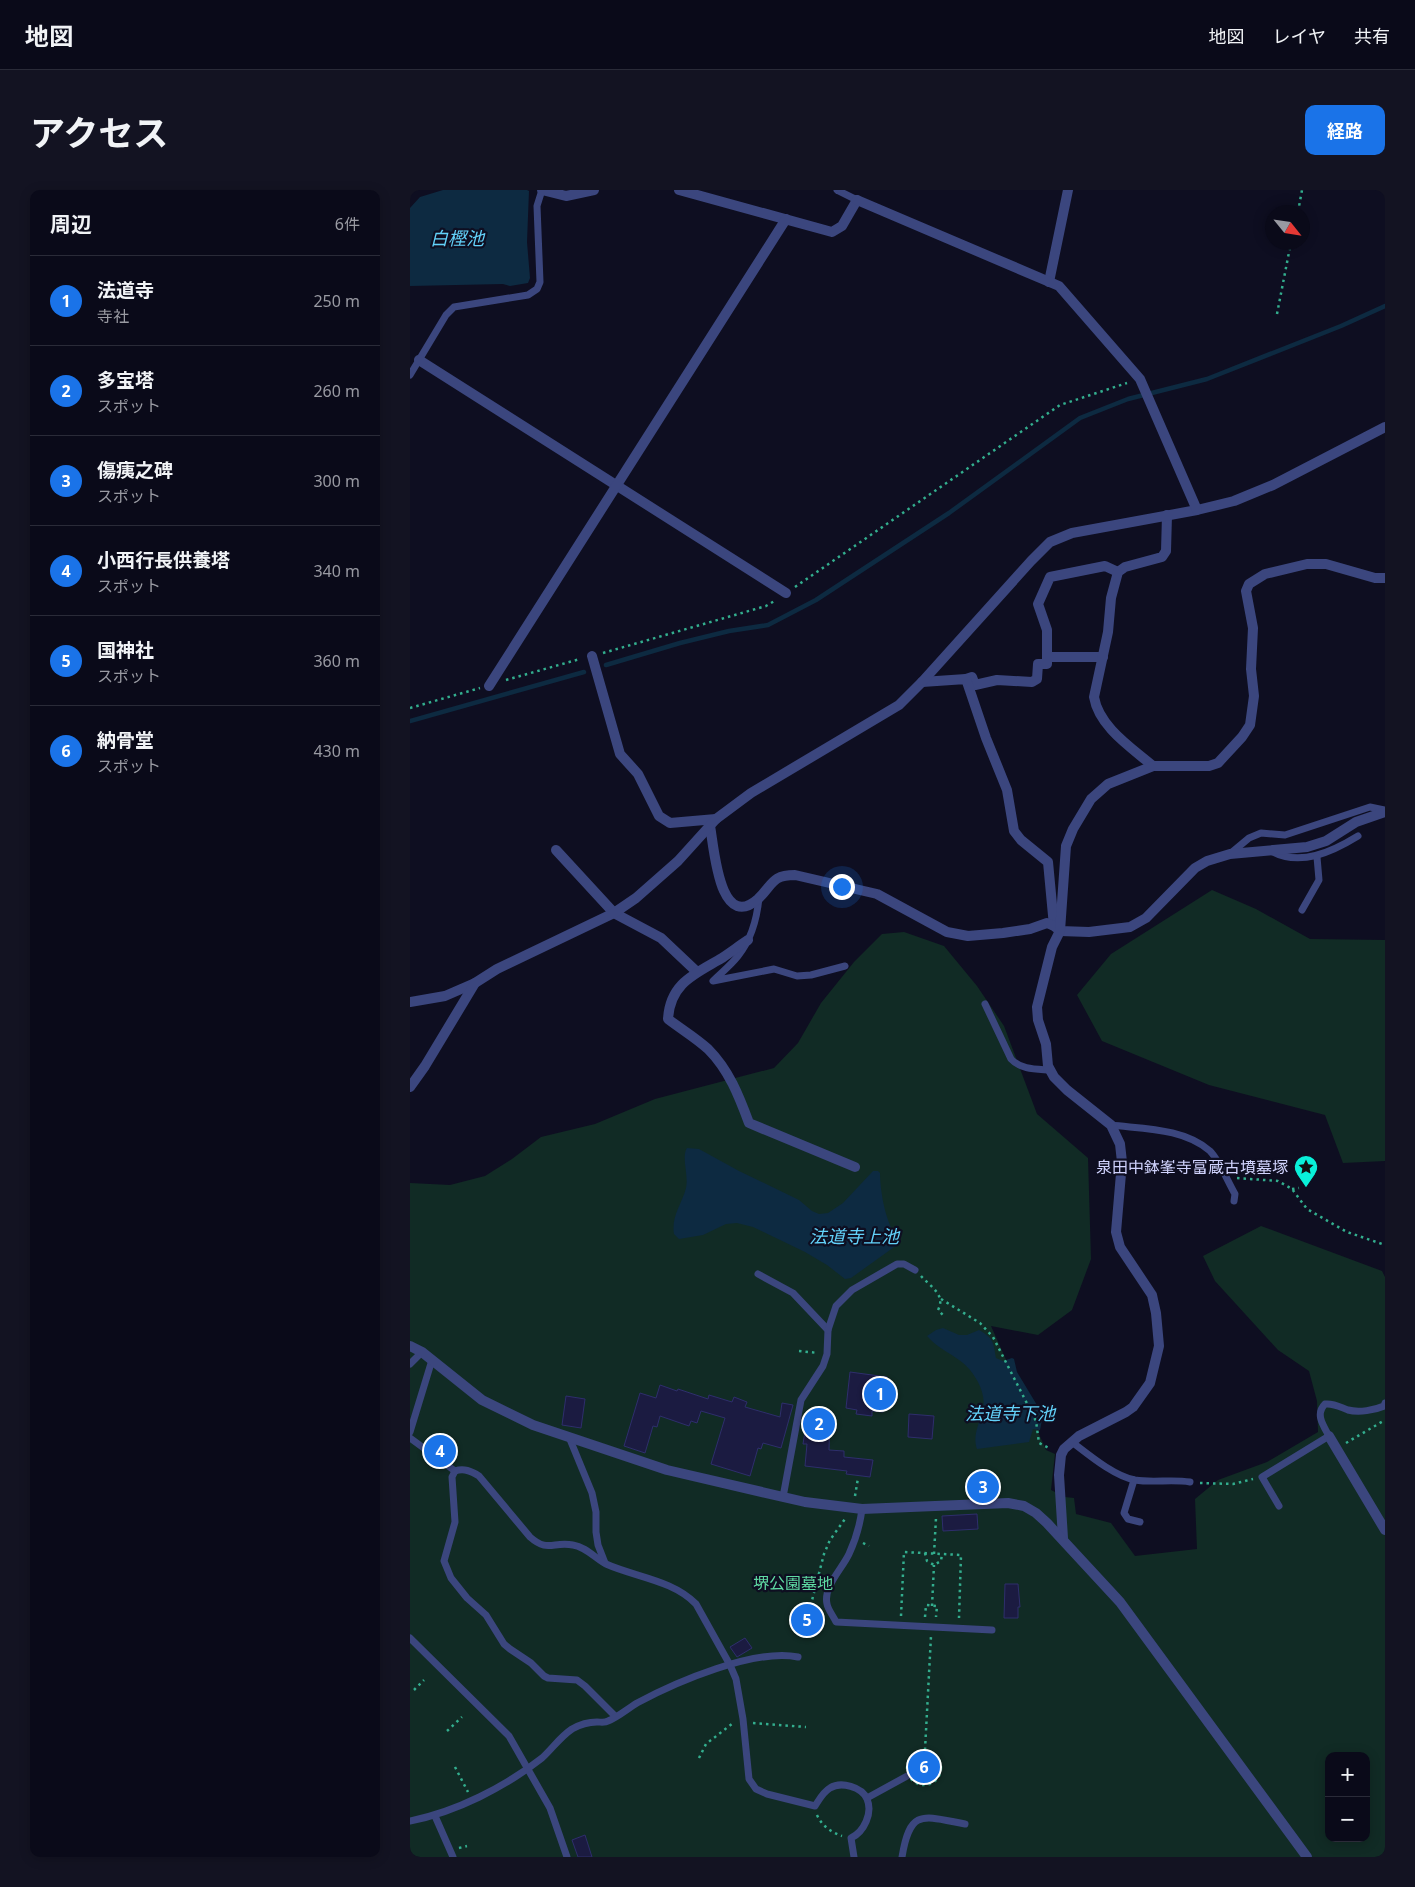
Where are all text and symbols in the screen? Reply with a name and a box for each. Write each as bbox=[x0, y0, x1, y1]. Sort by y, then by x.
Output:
text: 地図 bbox=[25, 19, 73, 52]
text: 地図 bbox=[1209, 24, 1245, 48]
text: レイヤ bbox=[1273, 24, 1326, 48]
text: 共有 bbox=[1354, 24, 1390, 48]
button: 経路 bbox=[1305, 105, 1385, 155]
text: アクセス bbox=[30, 109, 168, 156]
north arrow bbox=[1265, 205, 1310, 250]
text: 周辺 bbox=[50, 210, 92, 238]
text: 6件 bbox=[335, 213, 360, 235]
water label: 白樫池 bbox=[430, 226, 486, 250]
text: 法道寺 bbox=[97, 277, 154, 303]
text: 1 bbox=[61, 290, 71, 312]
text: 250 m bbox=[313, 290, 360, 312]
text: 寺社 bbox=[97, 305, 129, 327]
text: 多宝塔 bbox=[97, 367, 154, 393]
text: 2 bbox=[61, 380, 71, 402]
text: 260 m bbox=[313, 380, 360, 402]
text: スポット bbox=[97, 395, 161, 417]
text: 傷痍之碑 bbox=[97, 457, 173, 483]
text: 3 bbox=[61, 470, 71, 492]
text: 300 m bbox=[313, 470, 360, 492]
text: スポット bbox=[97, 485, 161, 507]
text: 小西行長供養塔 bbox=[97, 547, 230, 573]
text: 4 bbox=[61, 560, 71, 582]
text: 340 m bbox=[313, 560, 360, 582]
text: スポット bbox=[97, 575, 161, 597]
text: 国神社 bbox=[97, 637, 154, 663]
text: 5 bbox=[61, 650, 71, 672]
text: 360 m bbox=[313, 650, 360, 672]
text: スポット bbox=[97, 665, 161, 687]
text: 納骨堂 bbox=[97, 727, 154, 753]
text: 6 bbox=[61, 740, 71, 762]
text: 430 m bbox=[313, 740, 360, 762]
text: スポット bbox=[97, 755, 161, 777]
your location bbox=[829, 874, 855, 900]
place icon: 泉田中鉢峯寺富蔵古墳墓塚 bbox=[1293, 1154, 1319, 1188]
place label: 泉田中鉢峯寺富蔵古墳墓塚 bbox=[1096, 1156, 1288, 1178]
water label: 法道寺上池 bbox=[809, 1224, 901, 1248]
pin: 1 bbox=[864, 1375, 896, 1413]
water label: 法道寺下池 bbox=[965, 1401, 1057, 1425]
pin: 2 bbox=[803, 1405, 835, 1443]
pin: 4 bbox=[424, 1432, 456, 1470]
pin: 3 bbox=[967, 1468, 999, 1506]
park label: 堺公園墓地 bbox=[753, 1572, 833, 1594]
pin: 5 bbox=[791, 1601, 823, 1639]
pin: 6 bbox=[908, 1748, 940, 1786]
map controls bbox=[1325, 1752, 1370, 1842]
button: + bbox=[1325, 1752, 1370, 1797]
button: − bbox=[1325, 1797, 1370, 1842]

